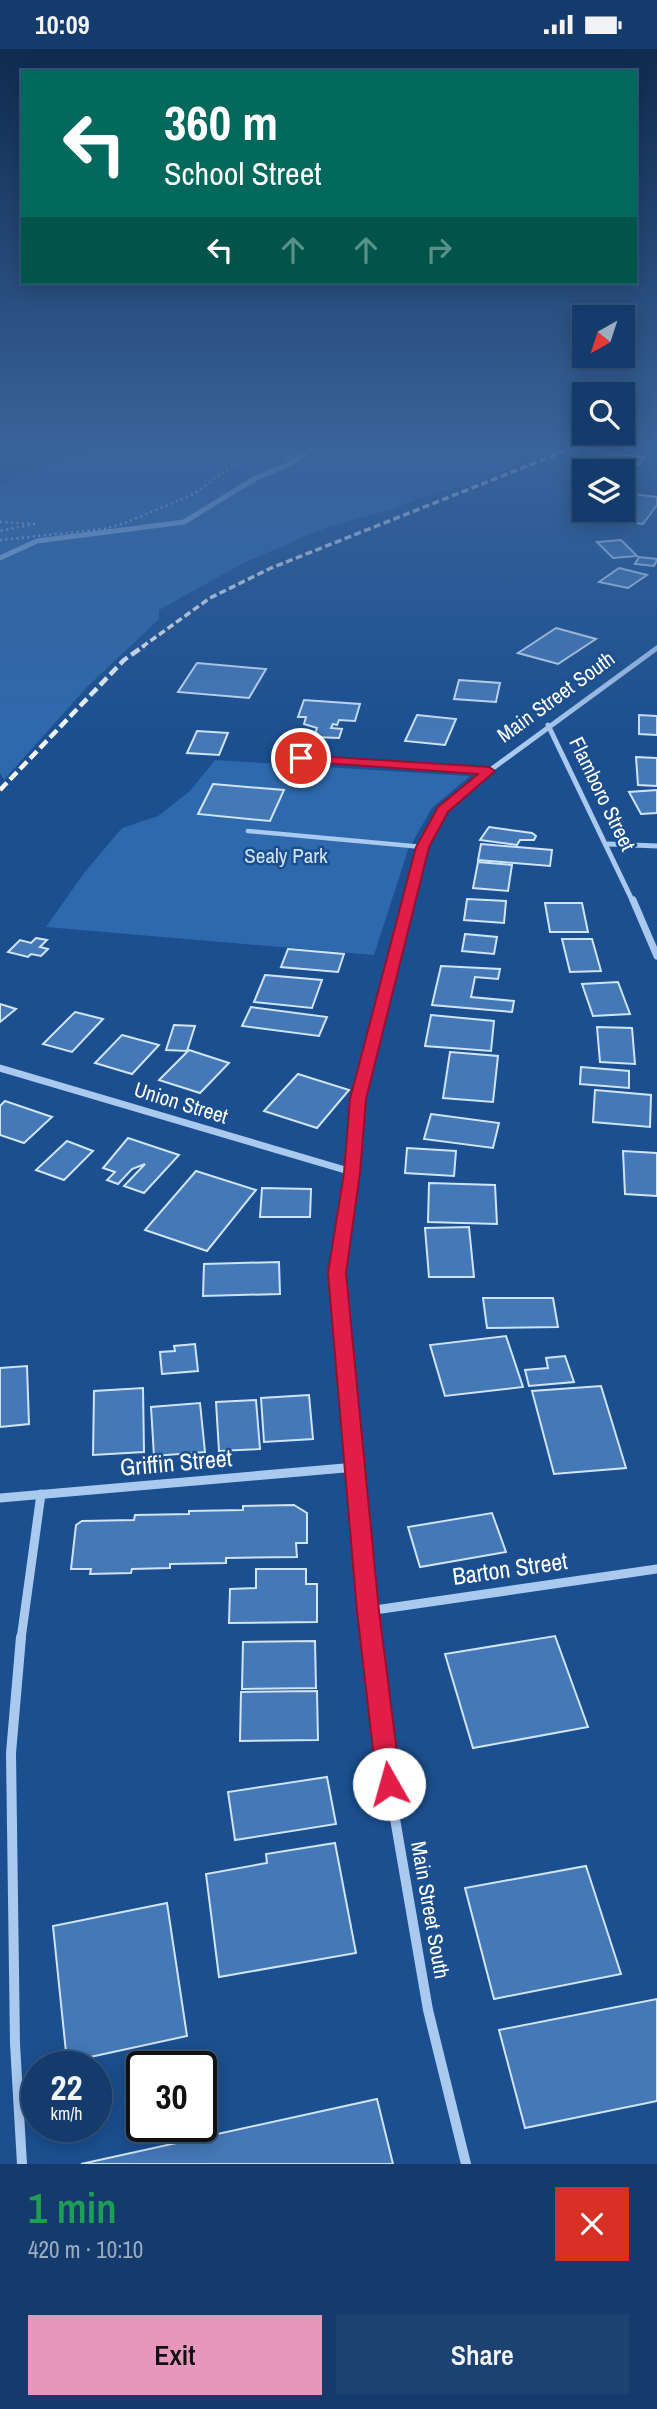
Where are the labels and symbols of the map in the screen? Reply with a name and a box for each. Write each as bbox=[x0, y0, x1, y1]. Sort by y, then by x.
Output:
north arrow bbox=[572, 305, 635, 367]
street label: Main Street South bbox=[491, 644, 620, 749]
pin bbox=[271, 728, 331, 788]
street label: Flamboro Street bbox=[562, 732, 643, 856]
park label: Sealy Park bbox=[244, 841, 328, 870]
street label: Union Street bbox=[131, 1075, 232, 1131]
street label: Griffin Street bbox=[119, 1441, 234, 1483]
street label: Barton Street bbox=[450, 1544, 570, 1592]
position arrow bbox=[352, 1747, 426, 1821]
street label: Main Street South bbox=[404, 1839, 457, 1981]
speed limit sign: 30 bbox=[126, 2051, 217, 2142]

